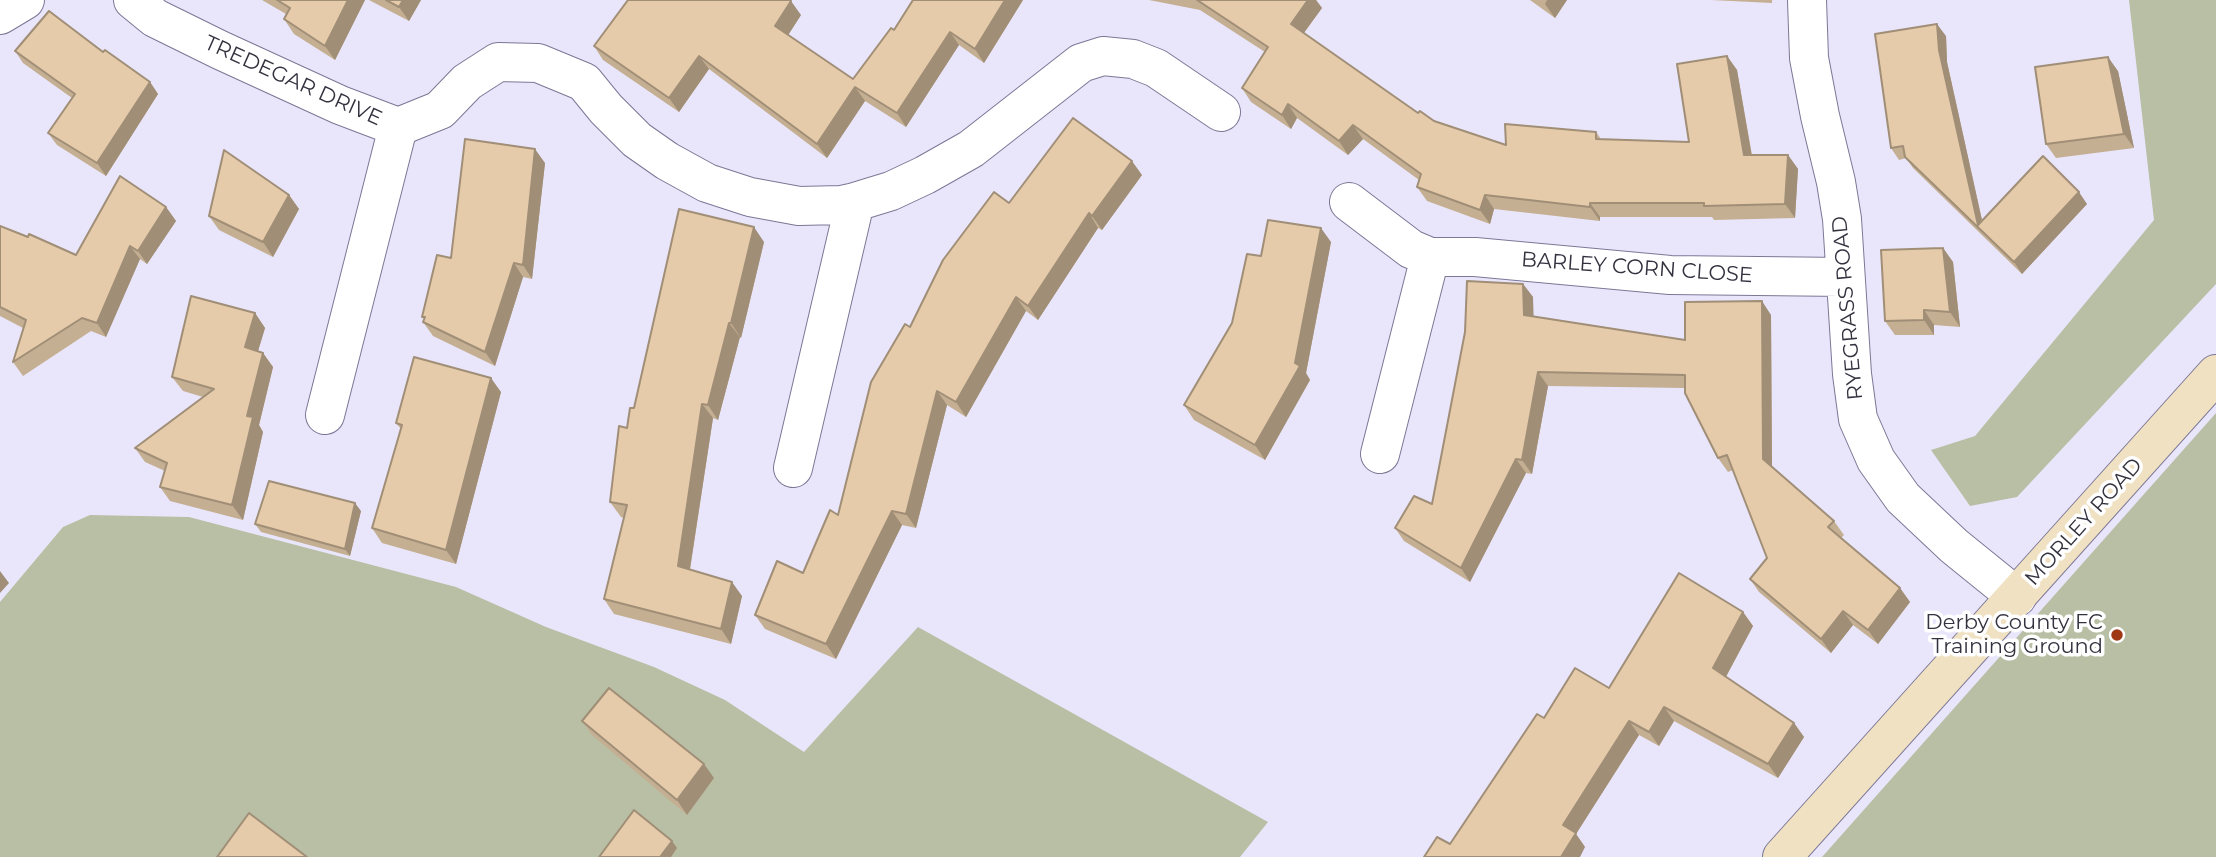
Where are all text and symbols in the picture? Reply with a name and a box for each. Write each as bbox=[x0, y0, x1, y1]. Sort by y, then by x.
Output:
street label: TREDEGAR DRIVE bbox=[200, 31, 386, 131]
street label: RYEGRASS ROAD bbox=[1827, 215, 1869, 401]
street label: BARLEY CORN CLOSE bbox=[1520, 247, 1754, 289]
street label: MORLEY ROAD bbox=[2020, 453, 2148, 591]
place label: Derby County FC Training Ground bbox=[1925, 610, 2103, 660]
marker: Derby County FC Training Ground bbox=[2109, 627, 2125, 643]

